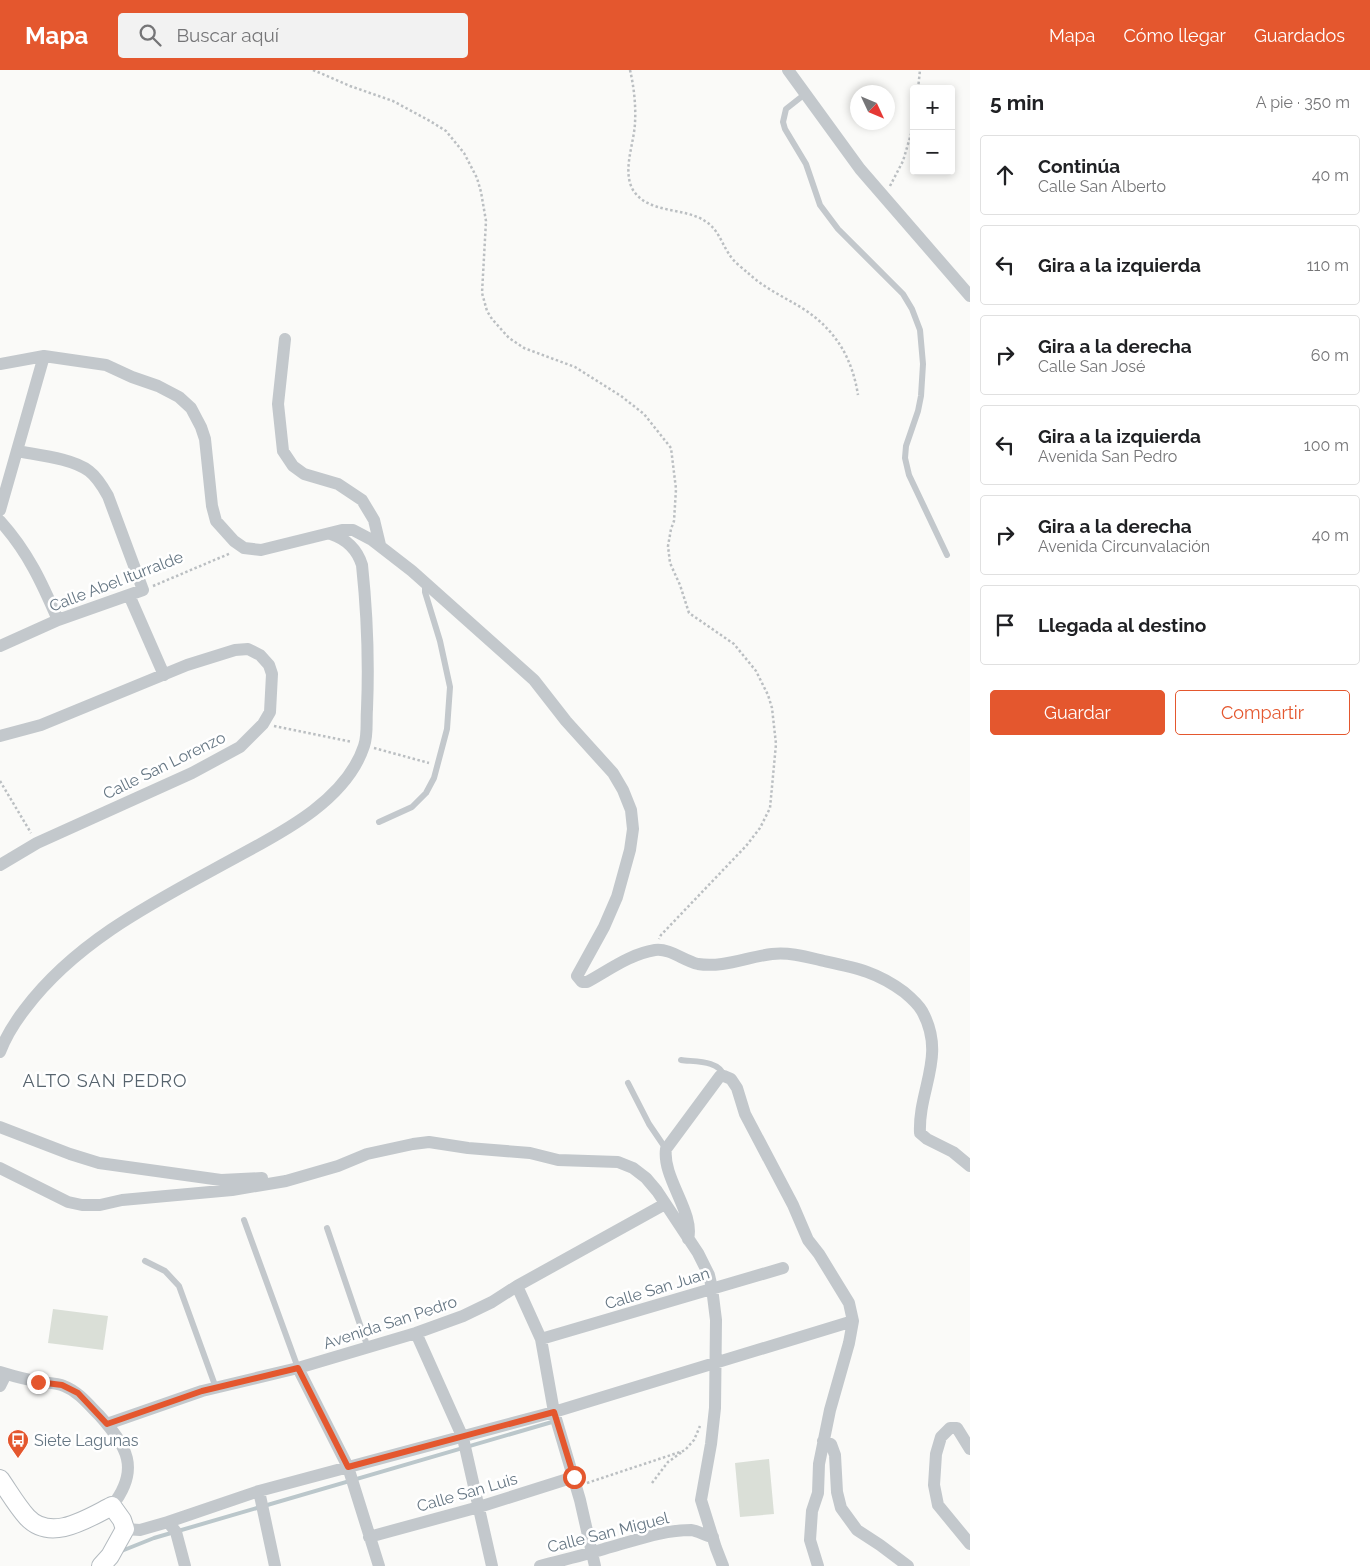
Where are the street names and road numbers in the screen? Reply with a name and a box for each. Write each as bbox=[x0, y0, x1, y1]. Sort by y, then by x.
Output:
street label: Calle Abel Iturralde bbox=[47, 547, 186, 616]
street label: Calle San Lorenzo bbox=[100, 728, 228, 803]
street label: Calle San Juan bbox=[603, 1264, 712, 1313]
street label: Avenida San Pedro bbox=[321, 1292, 459, 1353]
street label: Calle San Luis bbox=[415, 1469, 520, 1516]
street label: Calle San Miguel bbox=[545, 1508, 671, 1557]

